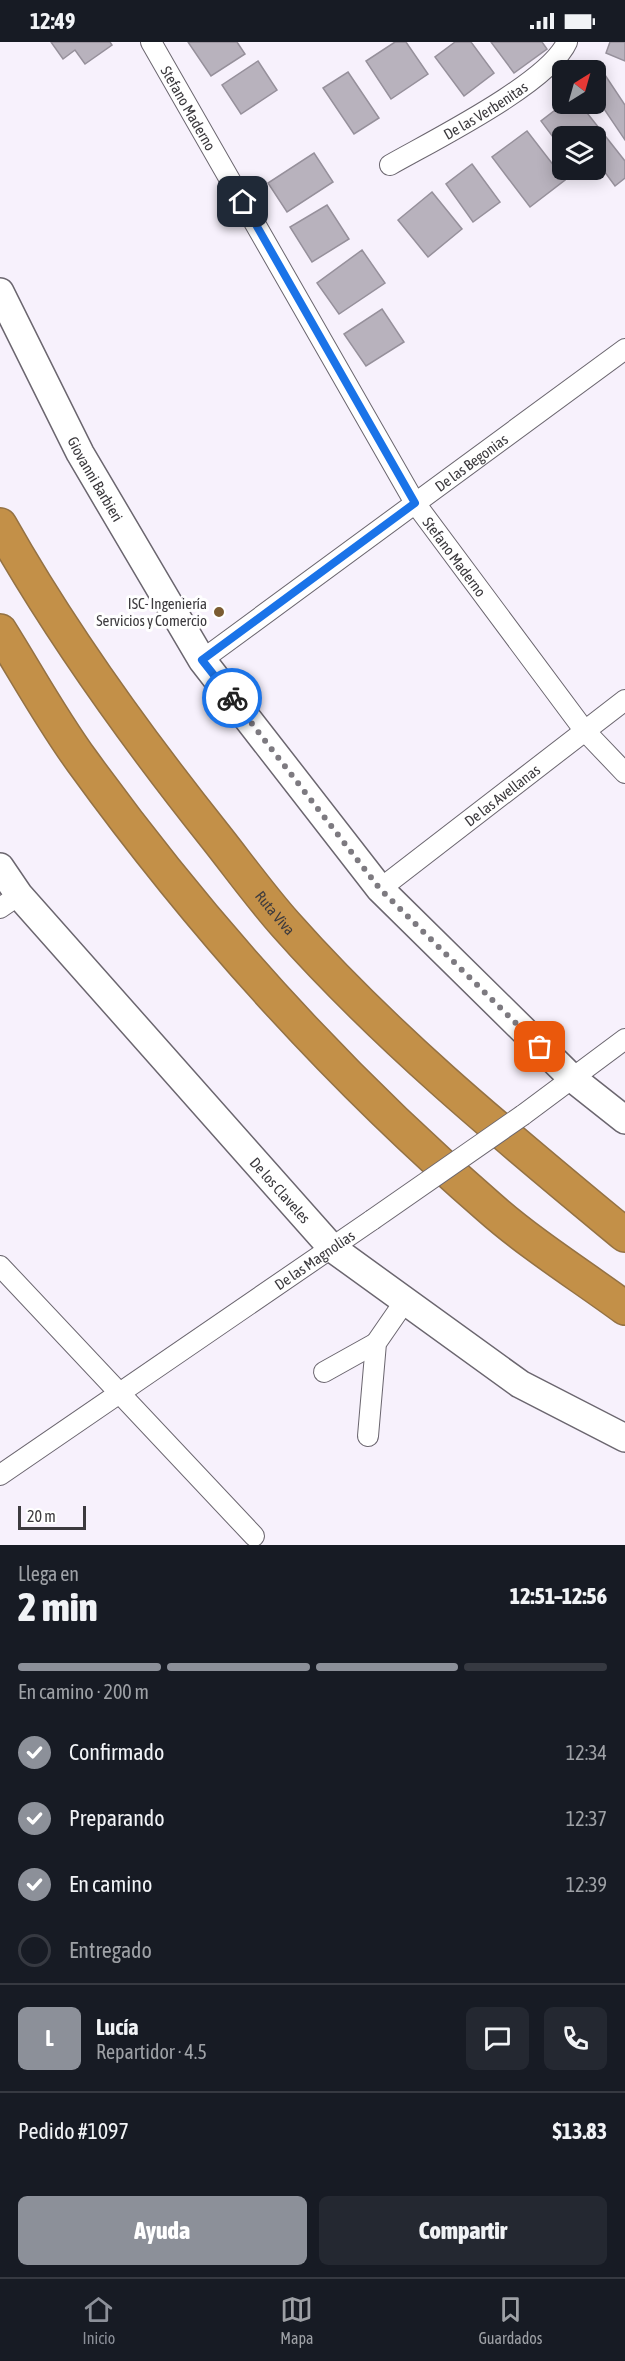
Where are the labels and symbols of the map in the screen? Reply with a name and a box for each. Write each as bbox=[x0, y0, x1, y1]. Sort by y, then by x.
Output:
north arrow bbox=[552, 60, 606, 114]
street label: Stefano Maderno bbox=[158, 63, 220, 153]
street label: De las Verbenitas bbox=[440, 78, 530, 142]
pin bbox=[217, 176, 268, 227]
street label: De las Begonias bbox=[432, 430, 511, 494]
street label: Giovanni Barbieri bbox=[65, 434, 127, 524]
street label: Stefano Maderno bbox=[420, 514, 490, 600]
place label: ISC- Ingeniería Servicios y Comercio bbox=[96, 595, 207, 629]
marker: ISC- Ingeniería Servicios y Comercio bbox=[212, 605, 226, 619]
courier bbox=[202, 668, 262, 728]
street label: De las Avellanas bbox=[461, 761, 543, 829]
street label: Ruta Viva bbox=[252, 887, 299, 938]
pin bbox=[514, 1021, 565, 1072]
street label: De los Claveles bbox=[247, 1154, 314, 1226]
street label: De las Magnolias bbox=[271, 1226, 357, 1293]
scale bar bbox=[18, 1503, 86, 1530]

